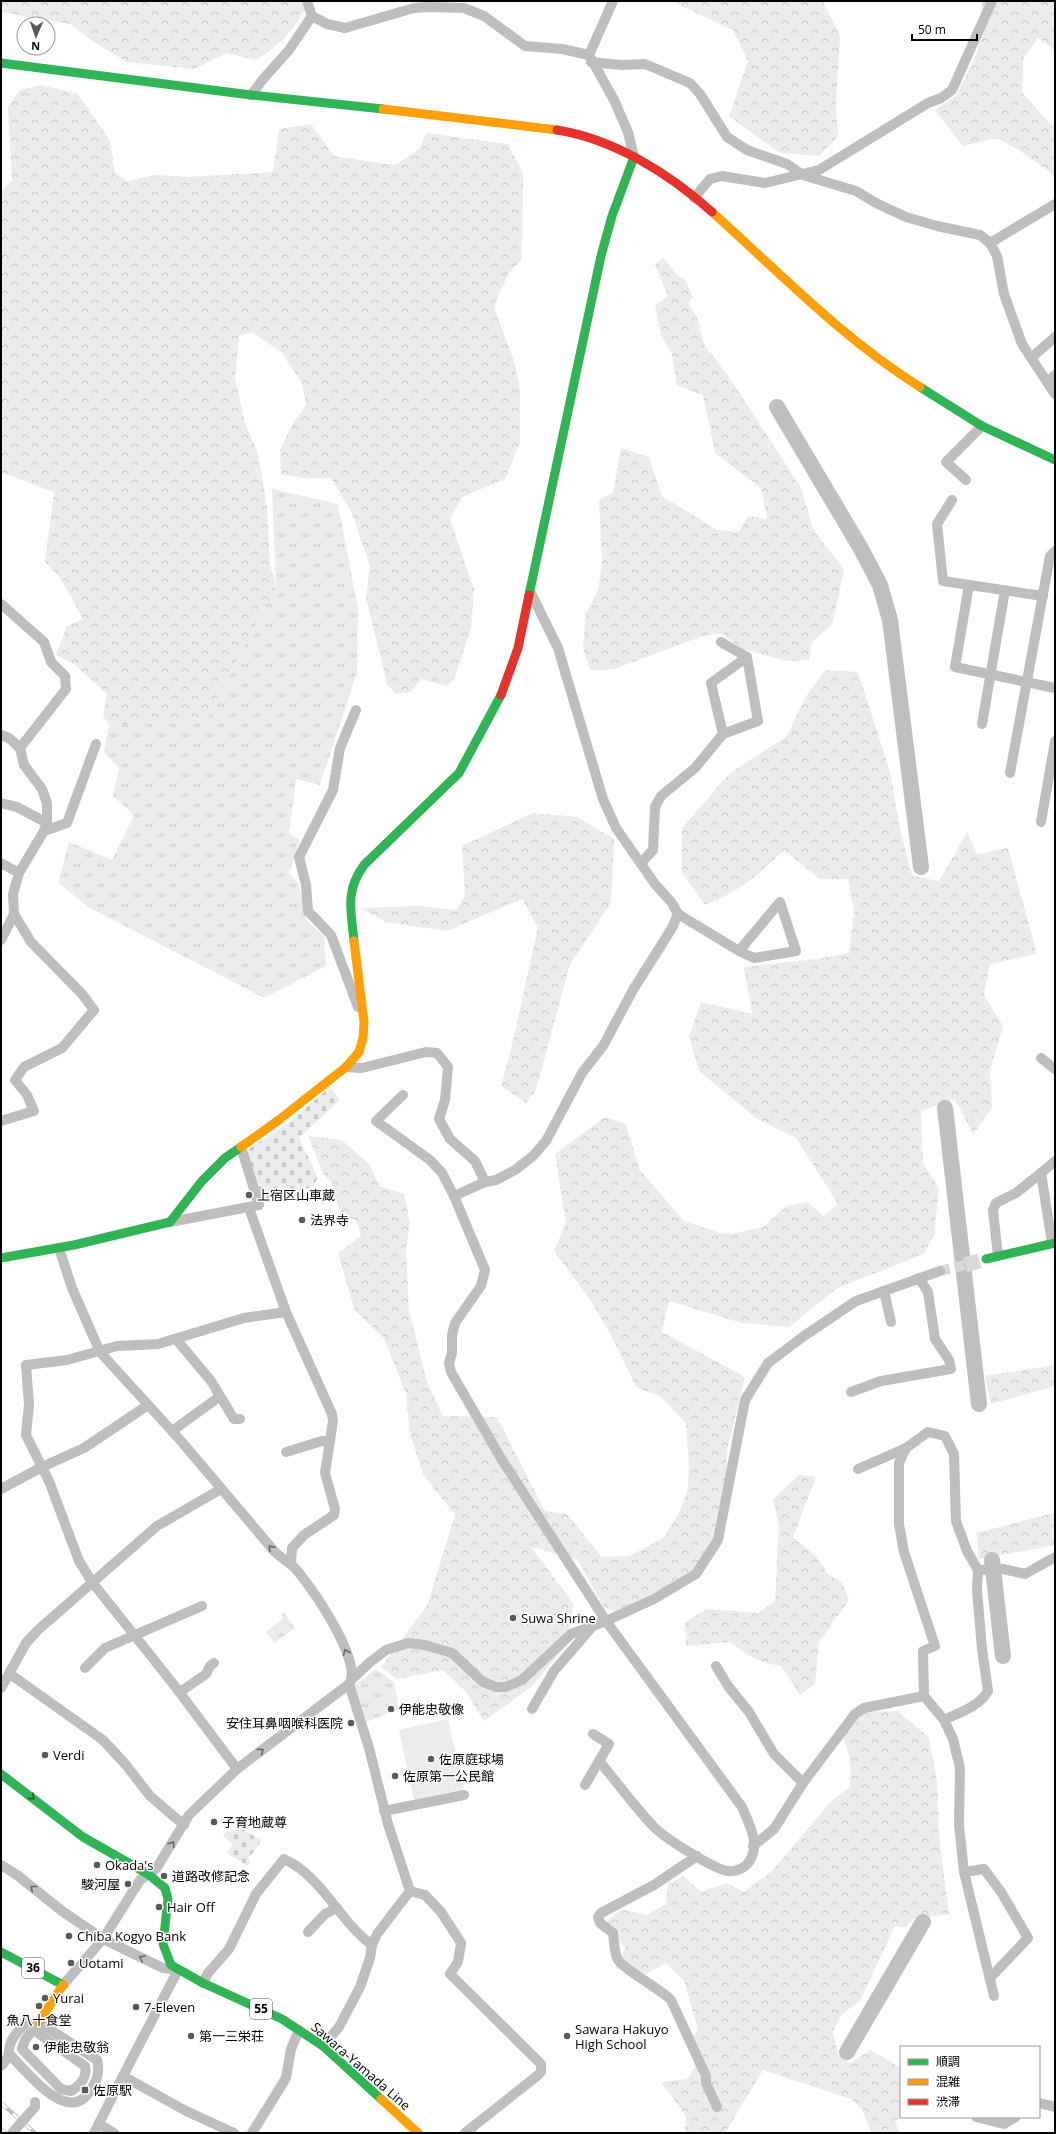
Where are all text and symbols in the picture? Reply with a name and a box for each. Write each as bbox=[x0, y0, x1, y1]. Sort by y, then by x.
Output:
north arrow bbox=[16, 16, 56, 56]
scale bar bbox=[912, 16, 977, 42]
text: 50 m bbox=[918, 21, 946, 38]
text: N bbox=[31, 39, 40, 54]
place label: 上宿区山車蔵 bbox=[257, 1186, 335, 1204]
marker: 上宿区山車蔵 bbox=[244, 1190, 254, 1200]
place label: 法界寺 bbox=[310, 1211, 349, 1229]
marker: 法界寺 bbox=[297, 1215, 307, 1225]
one-way arrow bbox=[268, 1545, 276, 1553]
place label: Suwa Shrine bbox=[521, 1609, 596, 1627]
marker: Suwa Shrine bbox=[508, 1613, 518, 1623]
one-way arrow bbox=[343, 1649, 351, 1656]
place label: 伊能忠敬像 bbox=[399, 1700, 464, 1718]
marker: 伊能忠敬像 bbox=[386, 1704, 396, 1714]
place label: 安住耳鼻咽喉科医院 bbox=[226, 1714, 343, 1732]
marker: 安住耳鼻咽喉科医院 bbox=[346, 1718, 356, 1728]
place label: Verdi bbox=[53, 1746, 85, 1764]
one-way arrow bbox=[256, 1748, 263, 1755]
marker: Verdi bbox=[40, 1750, 50, 1760]
place label: 佐原庭球場 bbox=[439, 1750, 504, 1768]
marker: 佐原庭球場 bbox=[426, 1754, 436, 1764]
place label: 佐原第一公民館 bbox=[403, 1767, 494, 1785]
marker: 佐原第一公民館 bbox=[390, 1771, 400, 1781]
one-way arrow bbox=[28, 1792, 35, 1799]
place label: 子育地蔵尊 bbox=[222, 1813, 287, 1831]
marker: 子育地蔵尊 bbox=[209, 1817, 219, 1827]
one-way arrow bbox=[168, 1841, 175, 1848]
place label: Okada's bbox=[105, 1856, 153, 1874]
marker: Okada's bbox=[92, 1860, 102, 1870]
place label: 道路改修記念 bbox=[172, 1867, 250, 1885]
marker: 道路改修記念 bbox=[159, 1871, 169, 1881]
place label: 駿河屋 bbox=[81, 1875, 120, 1893]
marker: 駿河屋 bbox=[123, 1879, 133, 1889]
one-way arrow bbox=[30, 1885, 38, 1892]
place label: Hair Off bbox=[167, 1898, 216, 1916]
marker: Hair Off bbox=[154, 1902, 164, 1912]
place label: Chiba Kogyo Bank bbox=[77, 1927, 186, 1945]
marker: Chiba Kogyo Bank bbox=[64, 1931, 74, 1941]
place label: Uotami bbox=[79, 1954, 123, 1972]
one-way arrow bbox=[139, 1955, 146, 1963]
road number: 36 bbox=[22, 1958, 44, 1978]
marker: Uotami bbox=[66, 1958, 76, 1968]
place label: Yurai bbox=[53, 1989, 84, 2007]
marker: Yurai bbox=[40, 1993, 50, 2003]
place label: 7-Eleven bbox=[144, 1998, 195, 2016]
road number: 55 bbox=[250, 1999, 272, 2019]
marker: 魚八十食堂 bbox=[34, 2001, 44, 2011]
marker: 7-Eleven bbox=[131, 2002, 141, 2012]
place label: 魚八十食堂 bbox=[6, 2011, 72, 2029]
street label: Sawara-Yamada Line bbox=[308, 2018, 414, 2114]
place label: Sawara Hakuyo High School bbox=[575, 2020, 669, 2053]
place label: 第一三栄荘 bbox=[199, 2027, 264, 2045]
marker: 第一三栄荘 bbox=[186, 2031, 196, 2041]
marker: Sawara Hakuyo High School bbox=[562, 2031, 572, 2041]
place label: 伊能忠敬翁 bbox=[44, 2038, 109, 2056]
marker: 伊能忠敬翁 bbox=[31, 2042, 41, 2052]
legend bbox=[900, 2046, 1040, 2118]
text: 順調 bbox=[936, 2053, 960, 2070]
text: 混雑 bbox=[936, 2073, 960, 2090]
place label: 佐原駅 bbox=[93, 2081, 132, 2099]
marker: 佐原駅 bbox=[80, 2085, 90, 2095]
text: 渋滞 bbox=[936, 2093, 960, 2110]

